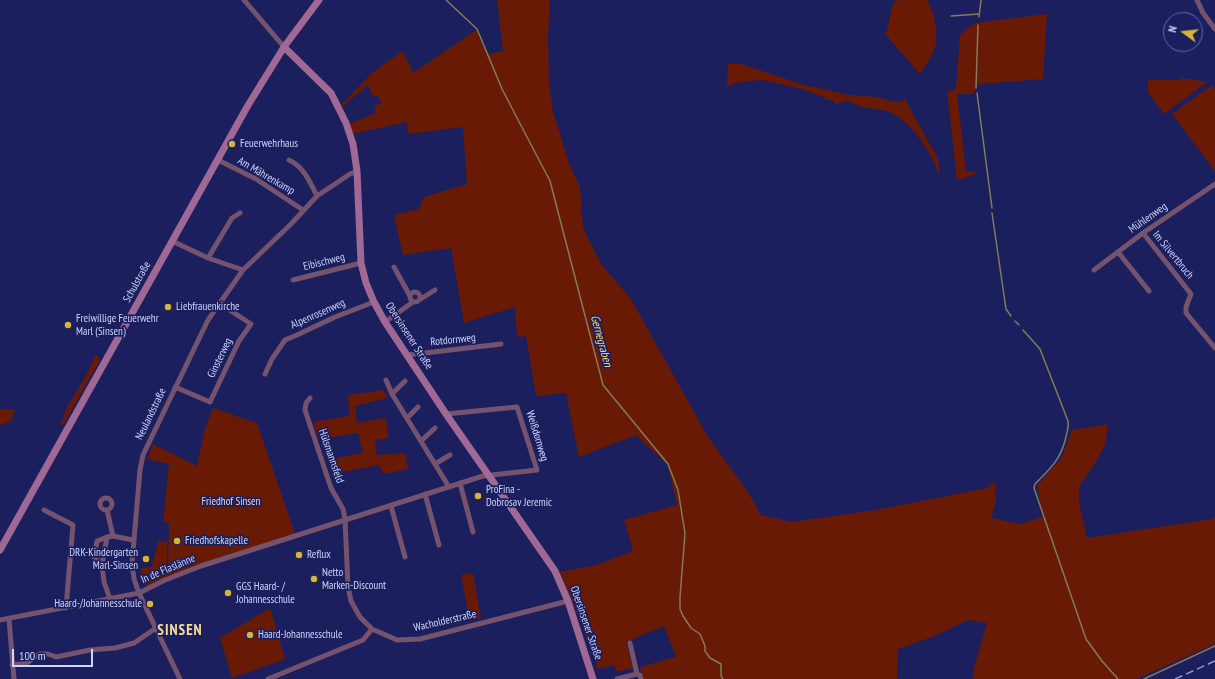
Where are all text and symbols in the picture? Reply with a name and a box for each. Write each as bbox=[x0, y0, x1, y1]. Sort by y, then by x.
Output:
north arrow bbox=[1163, 12, 1203, 52]
text: N bbox=[1165, 24, 1180, 34]
place label: Feuerwehrhaus bbox=[240, 137, 298, 151]
marker: Feuerwehrhaus bbox=[227, 139, 237, 149]
street label: Am Mährenkamp bbox=[235, 154, 297, 198]
street label: Mühlenweg bbox=[1126, 200, 1170, 236]
street label: Im Silvertbruch bbox=[1150, 228, 1196, 282]
street label: Eibischweg bbox=[302, 250, 346, 274]
street label: Schulstraße bbox=[120, 259, 154, 305]
street label: Alpenrosenweg bbox=[289, 296, 347, 332]
place label: Liebfrauenkirche bbox=[176, 300, 240, 314]
street label: Obersinsener Straße bbox=[382, 300, 436, 372]
marker: Liebfrauenkirche bbox=[163, 302, 173, 312]
place label: Freiwillige Feuerwehr Marl (Sinsen) bbox=[76, 312, 159, 338]
water label: Gernegraben bbox=[587, 314, 615, 368]
marker: Freiwillige Feuerwehr Marl (Sinsen) bbox=[63, 320, 73, 330]
street label: Rotdornweg bbox=[430, 331, 476, 349]
street label: Ginsterweg bbox=[205, 336, 235, 380]
street label: Neulandstraße bbox=[133, 386, 169, 442]
street label: Weißdornweg bbox=[523, 409, 551, 463]
street label: Hülsmannsfeld bbox=[316, 427, 346, 485]
place label: ProFina - Dobrosav Jeremic bbox=[486, 483, 552, 509]
marker: ProFina - Dobrosav Jeremic bbox=[473, 491, 483, 501]
park label: Friedhof Sinsen bbox=[202, 495, 260, 509]
place label: Friedhofskapelle bbox=[185, 534, 248, 548]
marker: Friedhofskapelle bbox=[172, 536, 182, 546]
place label: DRK-Kindergarten Marl-Sinsen bbox=[69, 546, 138, 572]
place label: Reflux bbox=[307, 548, 331, 562]
marker: Reflux bbox=[294, 550, 304, 560]
street label: In de Flaslänne bbox=[139, 552, 197, 586]
marker: DRK-Kindergarten Marl-Sinsen bbox=[141, 554, 151, 564]
place label: Netto Marken-Discount bbox=[322, 566, 386, 592]
marker: Netto Marken-Discount bbox=[309, 574, 319, 584]
place label: GGS Haard- / Johannesschule bbox=[236, 580, 295, 606]
street label: Obersinsener Straße bbox=[567, 584, 605, 662]
marker: GGS Haard- / Johannesschule bbox=[223, 588, 233, 598]
place label: Haard-/Johannesschule bbox=[54, 597, 142, 611]
marker: Haard-/Johannesschule bbox=[145, 599, 155, 609]
street label: Wacholderstraße bbox=[412, 607, 478, 635]
district label: SINSEN bbox=[157, 622, 203, 640]
place label: Haard-Johannesschule bbox=[258, 628, 343, 642]
marker: Haard-Johannesschule bbox=[245, 630, 255, 640]
scale bar bbox=[14, 641, 95, 667]
text: 100 m bbox=[19, 648, 46, 663]

